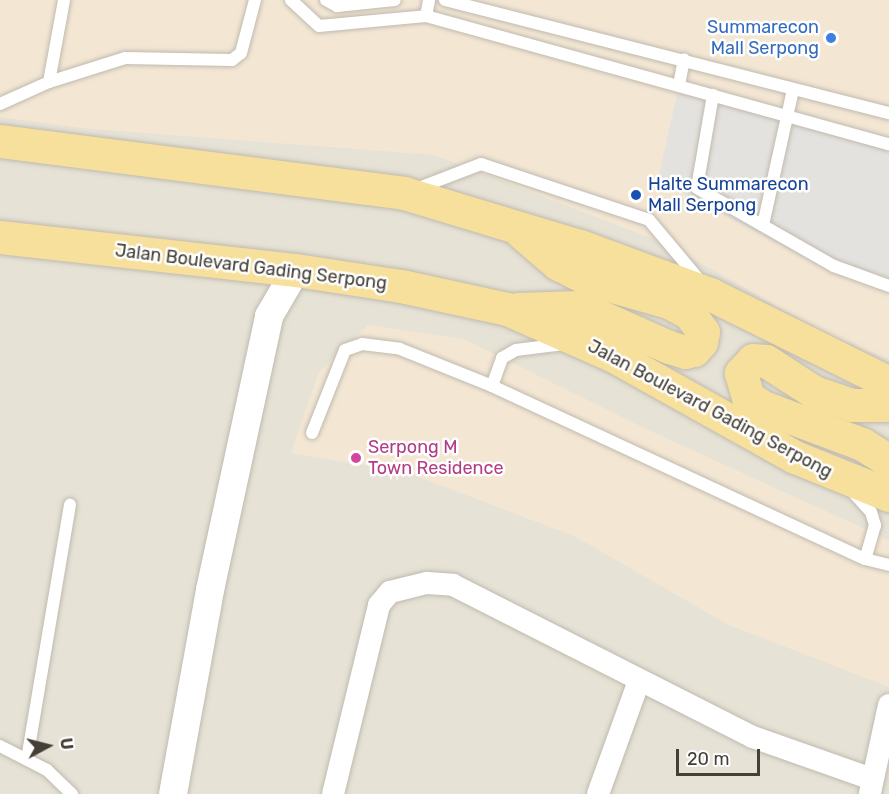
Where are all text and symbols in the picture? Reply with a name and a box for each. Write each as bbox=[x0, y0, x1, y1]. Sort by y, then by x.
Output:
place label: Summarecon Mall Serpong bbox=[707, 17, 819, 60]
marker: Summarecon Mall Serpong bbox=[824, 31, 838, 45]
place label: Halte Summarecon Mall Serpong bbox=[648, 174, 809, 216]
marker: Halte Summarecon Mall Serpong bbox=[629, 188, 643, 202]
street label: Jalan Boulevard Gading Serpong bbox=[114, 240, 388, 294]
street label: Jalan Boulevard Gading Serpong bbox=[584, 335, 836, 483]
place label: Serpong M Town Residence bbox=[368, 437, 504, 480]
marker: Serpong M Town Residence bbox=[349, 451, 363, 465]
north arrow bbox=[18, 716, 78, 776]
text: U bbox=[56, 737, 76, 751]
scale bar bbox=[679, 737, 763, 775]
text: 20 m bbox=[687, 748, 729, 770]

